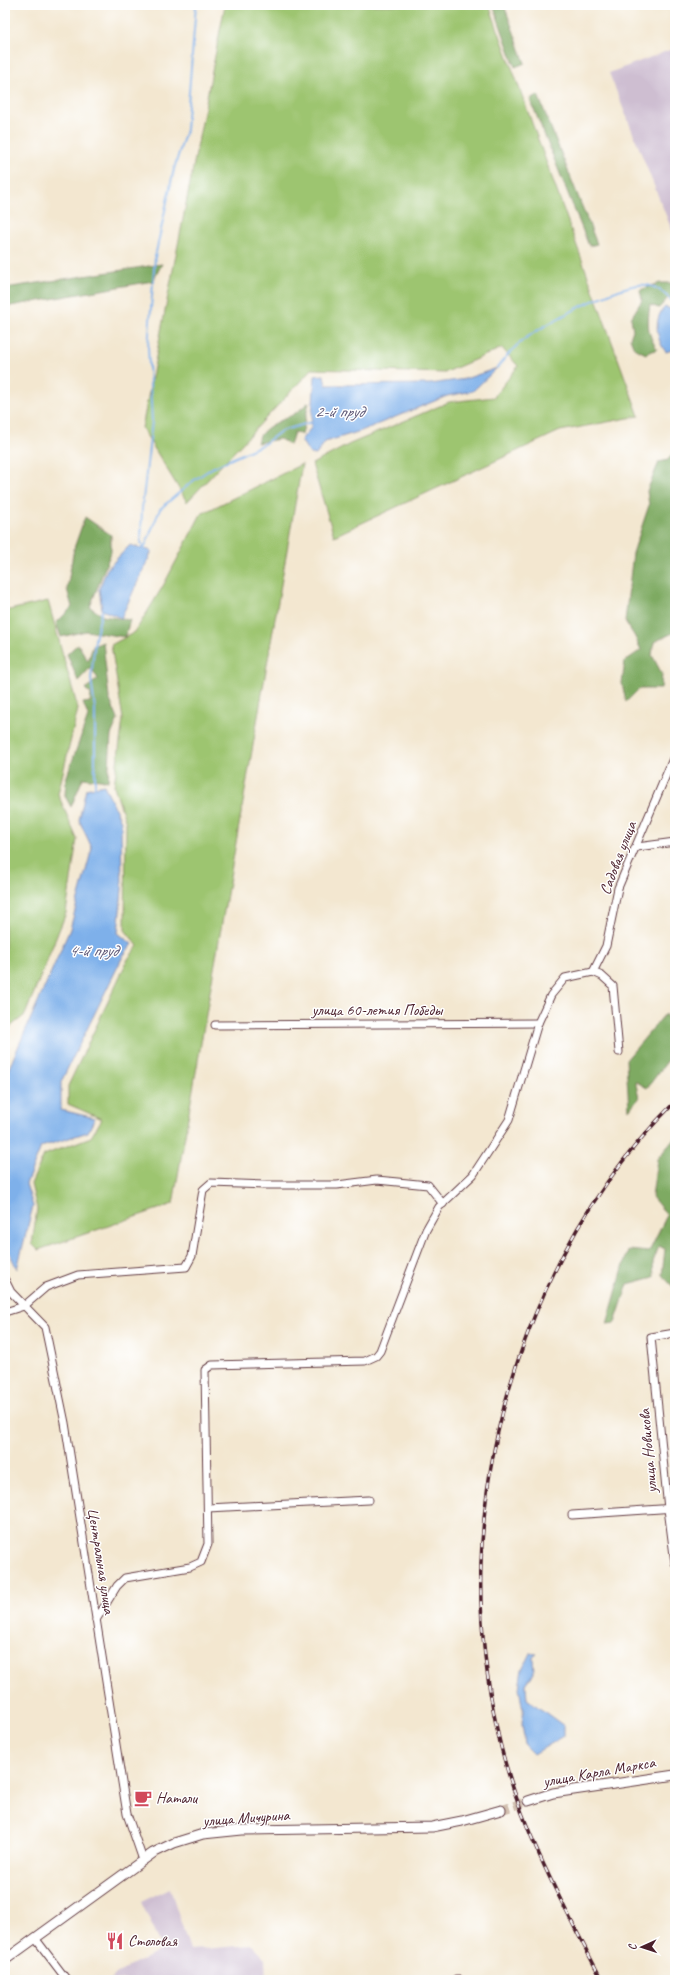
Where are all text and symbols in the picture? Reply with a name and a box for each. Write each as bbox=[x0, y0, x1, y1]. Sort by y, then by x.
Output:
water label: 2-й пруд bbox=[315, 401, 368, 422]
street label: Садовая улица bbox=[595, 818, 641, 897]
water label: 4-й пруд bbox=[69, 940, 122, 961]
street label: улица 60-летия Победы bbox=[311, 1000, 444, 1020]
street label: улица Новикова bbox=[634, 1407, 662, 1495]
street label: Центральная улица bbox=[83, 1507, 119, 1616]
street label: улица Карла Маркса bbox=[540, 1752, 658, 1792]
cafe icon: Натали bbox=[133, 1788, 153, 1808]
place label: Натали bbox=[156, 1788, 198, 1808]
street label: улица Мичурина bbox=[201, 1805, 291, 1831]
north arrow bbox=[622, 1927, 662, 1967]
restaurant icon: Столовая bbox=[105, 1931, 125, 1951]
place label: Столовая bbox=[128, 1931, 178, 1951]
text: С bbox=[625, 1943, 639, 1951]

